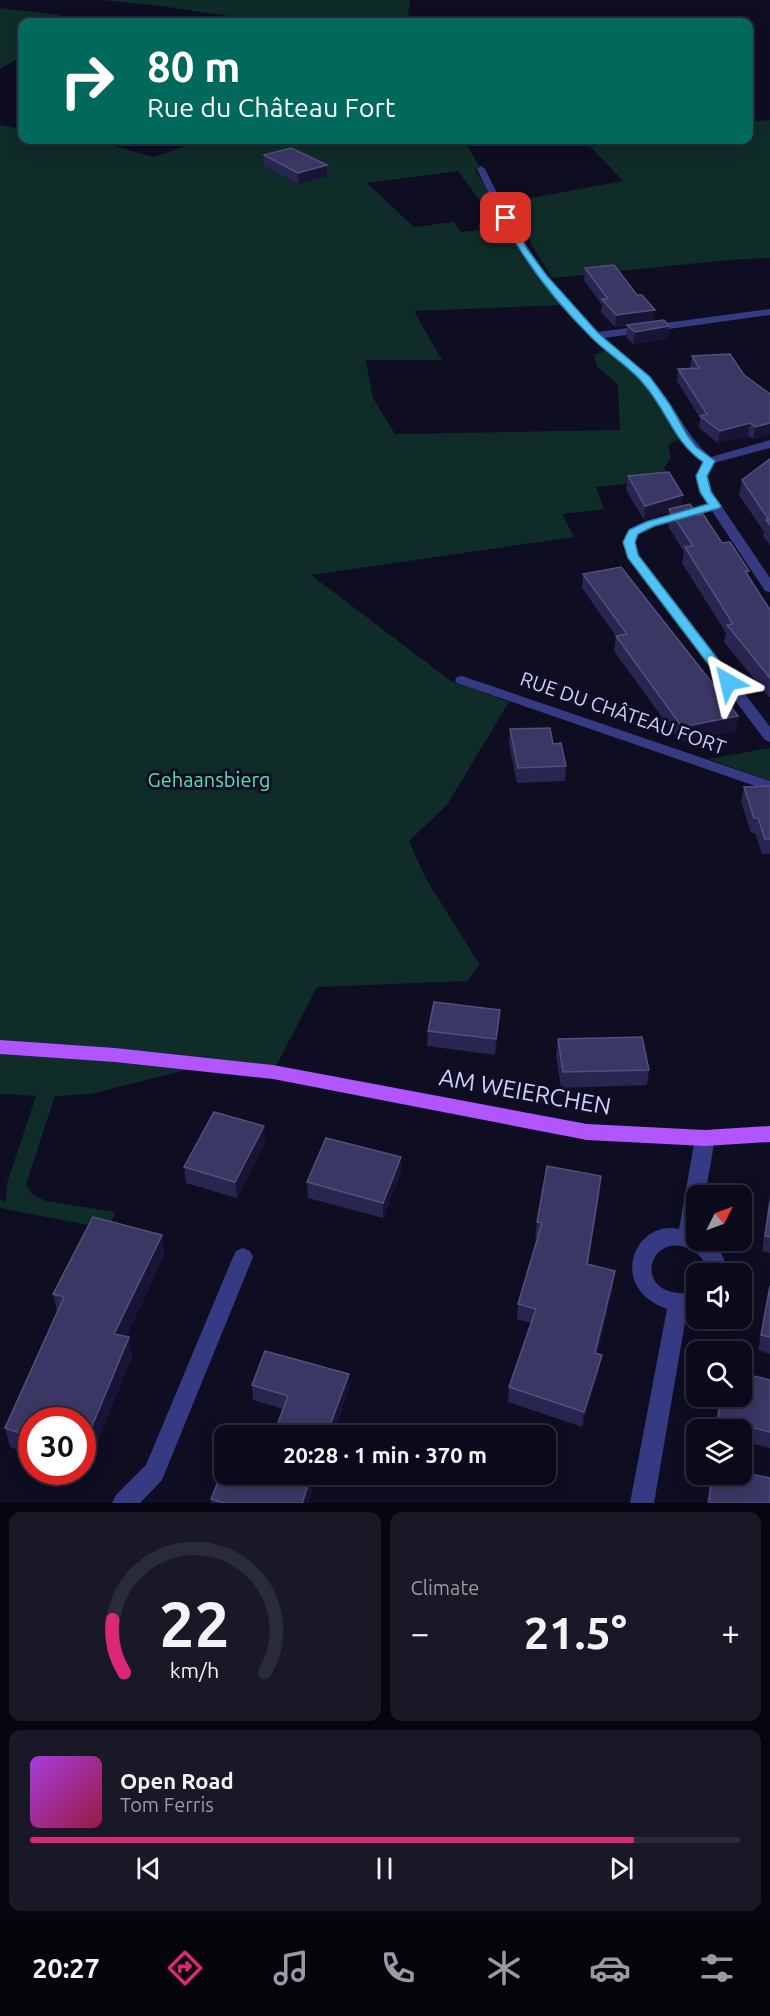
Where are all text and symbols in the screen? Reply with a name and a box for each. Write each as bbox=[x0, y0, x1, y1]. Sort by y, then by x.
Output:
icon: right bbox=[48, 42, 126, 120]
text: 80 m bbox=[147, 43, 241, 90]
text: Rue du Château Fort bbox=[147, 92, 395, 122]
pin bbox=[480, 192, 531, 243]
icon: arrive bbox=[489, 201, 522, 234]
position arrow bbox=[696, 650, 760, 714]
street label: RUE DU CHÂTEAU FORT bbox=[517, 667, 729, 759]
park label: Gehaansbierg bbox=[147, 768, 271, 791]
street label: AM WEIERCHEN bbox=[437, 1063, 613, 1120]
north arrow bbox=[686, 1185, 752, 1251]
map controls bbox=[686, 1185, 752, 1485]
button: sound bbox=[686, 1263, 752, 1329]
button: search bbox=[686, 1341, 752, 1407]
speed limit sign: 30 bbox=[18, 1407, 96, 1485]
button: layers bbox=[686, 1419, 752, 1485]
text: 20:28 · 1 min · 370 m bbox=[283, 1442, 487, 1467]
text: Climate bbox=[411, 1576, 479, 1599]
text: 22 bbox=[160, 1589, 230, 1659]
text: 21.5° bbox=[524, 1607, 627, 1658]
text: − bbox=[411, 1614, 429, 1651]
text: + bbox=[721, 1614, 740, 1651]
text: km/h bbox=[170, 1659, 219, 1683]
text: Open Road bbox=[120, 1768, 234, 1793]
text: Tom Ferris bbox=[120, 1793, 214, 1816]
icon: previous bbox=[132, 1852, 165, 1885]
icon: pause bbox=[368, 1852, 401, 1885]
icon: next bbox=[605, 1852, 638, 1885]
icon: directions bbox=[164, 1947, 206, 1989]
icon: music bbox=[270, 1947, 312, 1989]
icon: phone bbox=[377, 1947, 419, 1989]
icon: climate bbox=[483, 1947, 525, 1989]
icon: car bbox=[589, 1947, 631, 1989]
icon: filters bbox=[696, 1947, 738, 1989]
text: 20:27 bbox=[32, 1953, 100, 1983]

